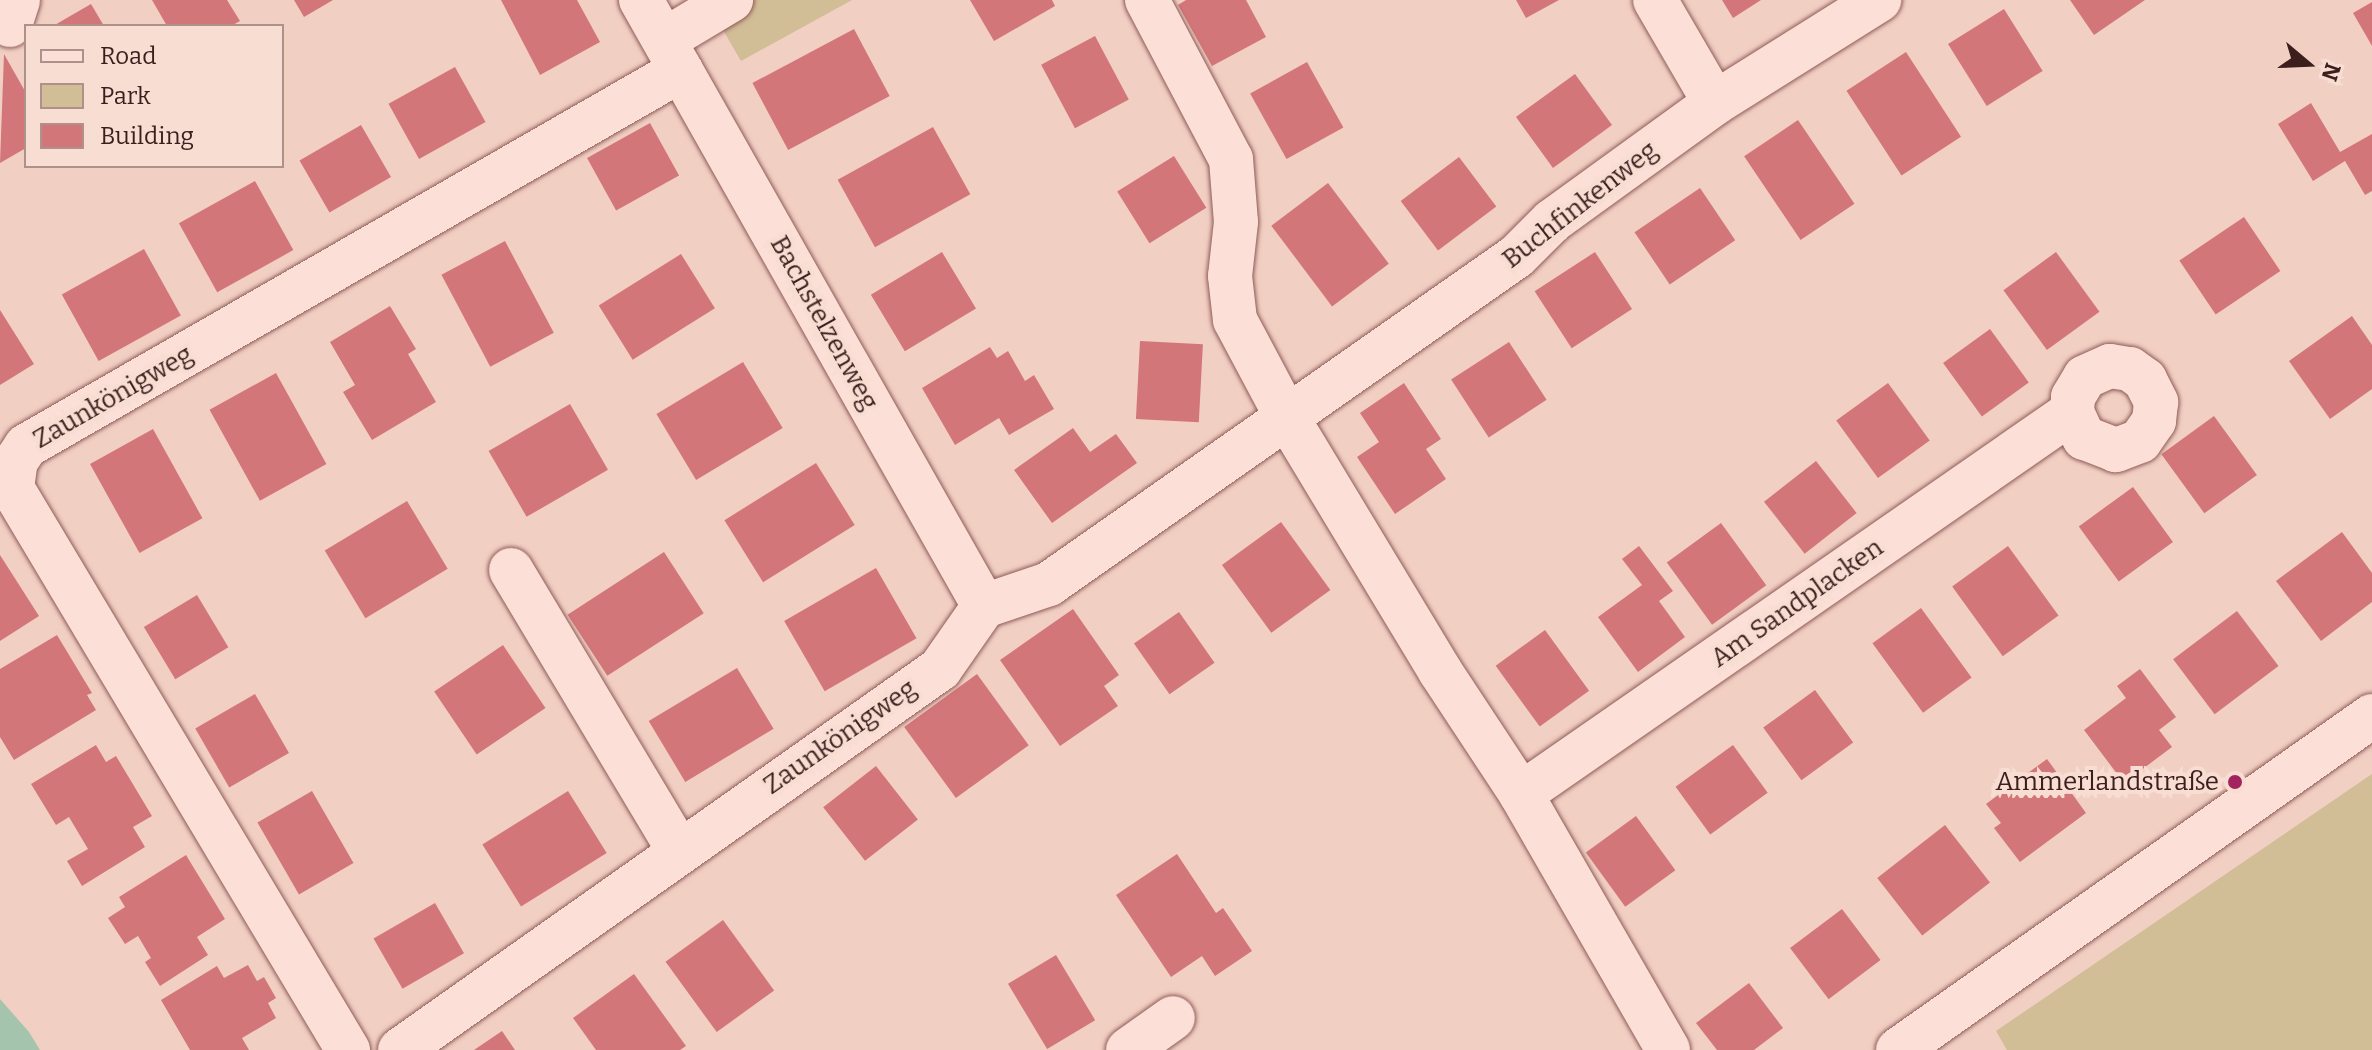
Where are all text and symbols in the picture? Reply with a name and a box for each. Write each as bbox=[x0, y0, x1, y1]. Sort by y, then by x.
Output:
legend bbox=[24, 24, 284, 168]
north arrow bbox=[2268, 24, 2348, 104]
text: Road bbox=[100, 42, 156, 70]
text: N bbox=[2316, 60, 2347, 84]
text: Park bbox=[100, 82, 151, 110]
text: Building bbox=[100, 122, 194, 150]
street label: Buchfinkenweg bbox=[1496, 135, 1664, 275]
street label: Bachstelzenweg bbox=[763, 231, 885, 415]
street label: Zaunkönigweg bbox=[28, 339, 198, 455]
street label: Am Sandplacken bbox=[1705, 532, 1889, 674]
street label: Zaunkönigweg bbox=[758, 673, 922, 801]
place label: Ammerlandstraße bbox=[1995, 766, 2219, 798]
marker: Ammerlandstraße bbox=[2226, 773, 2244, 791]

